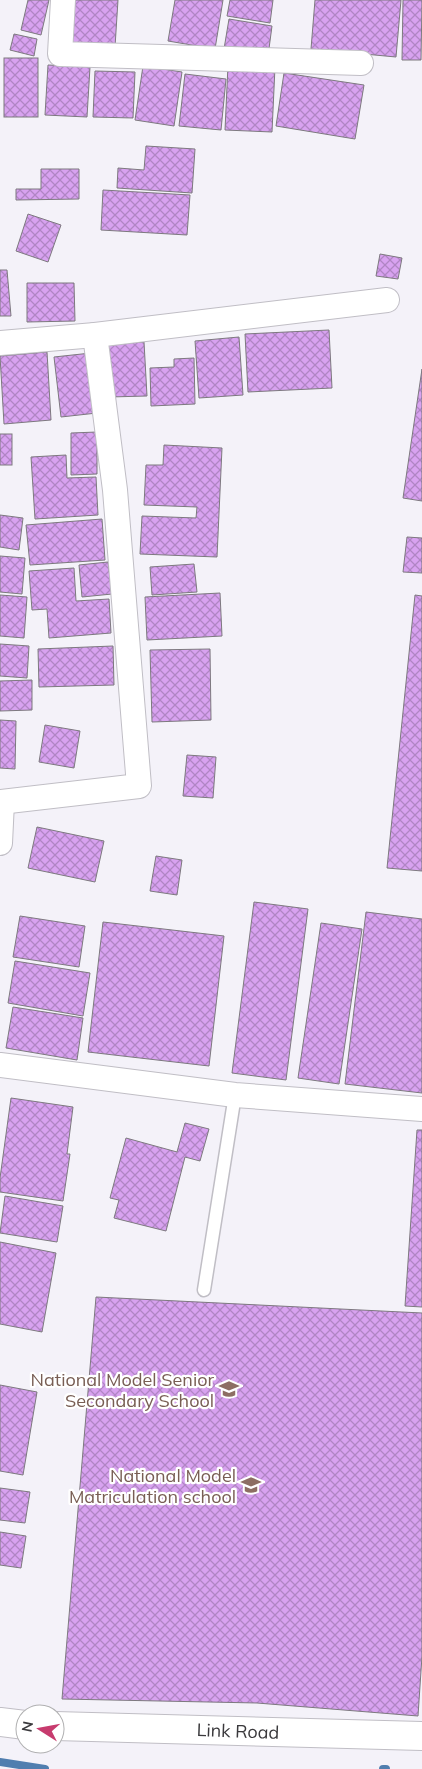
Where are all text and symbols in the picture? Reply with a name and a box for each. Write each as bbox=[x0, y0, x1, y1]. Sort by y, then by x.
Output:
place label: National Model Senior Secondary School bbox=[31, 1368, 214, 1412]
school or university icon: National Model Senior Secondary School bbox=[218, 1378, 240, 1400]
place label: National Model Matriculation school bbox=[69, 1464, 236, 1508]
school or university icon: National Model Matriculation school bbox=[240, 1474, 262, 1496]
north arrow bbox=[15, 1704, 65, 1754]
street label: Link Road bbox=[196, 1718, 280, 1744]
text: N bbox=[17, 1720, 37, 1733]

